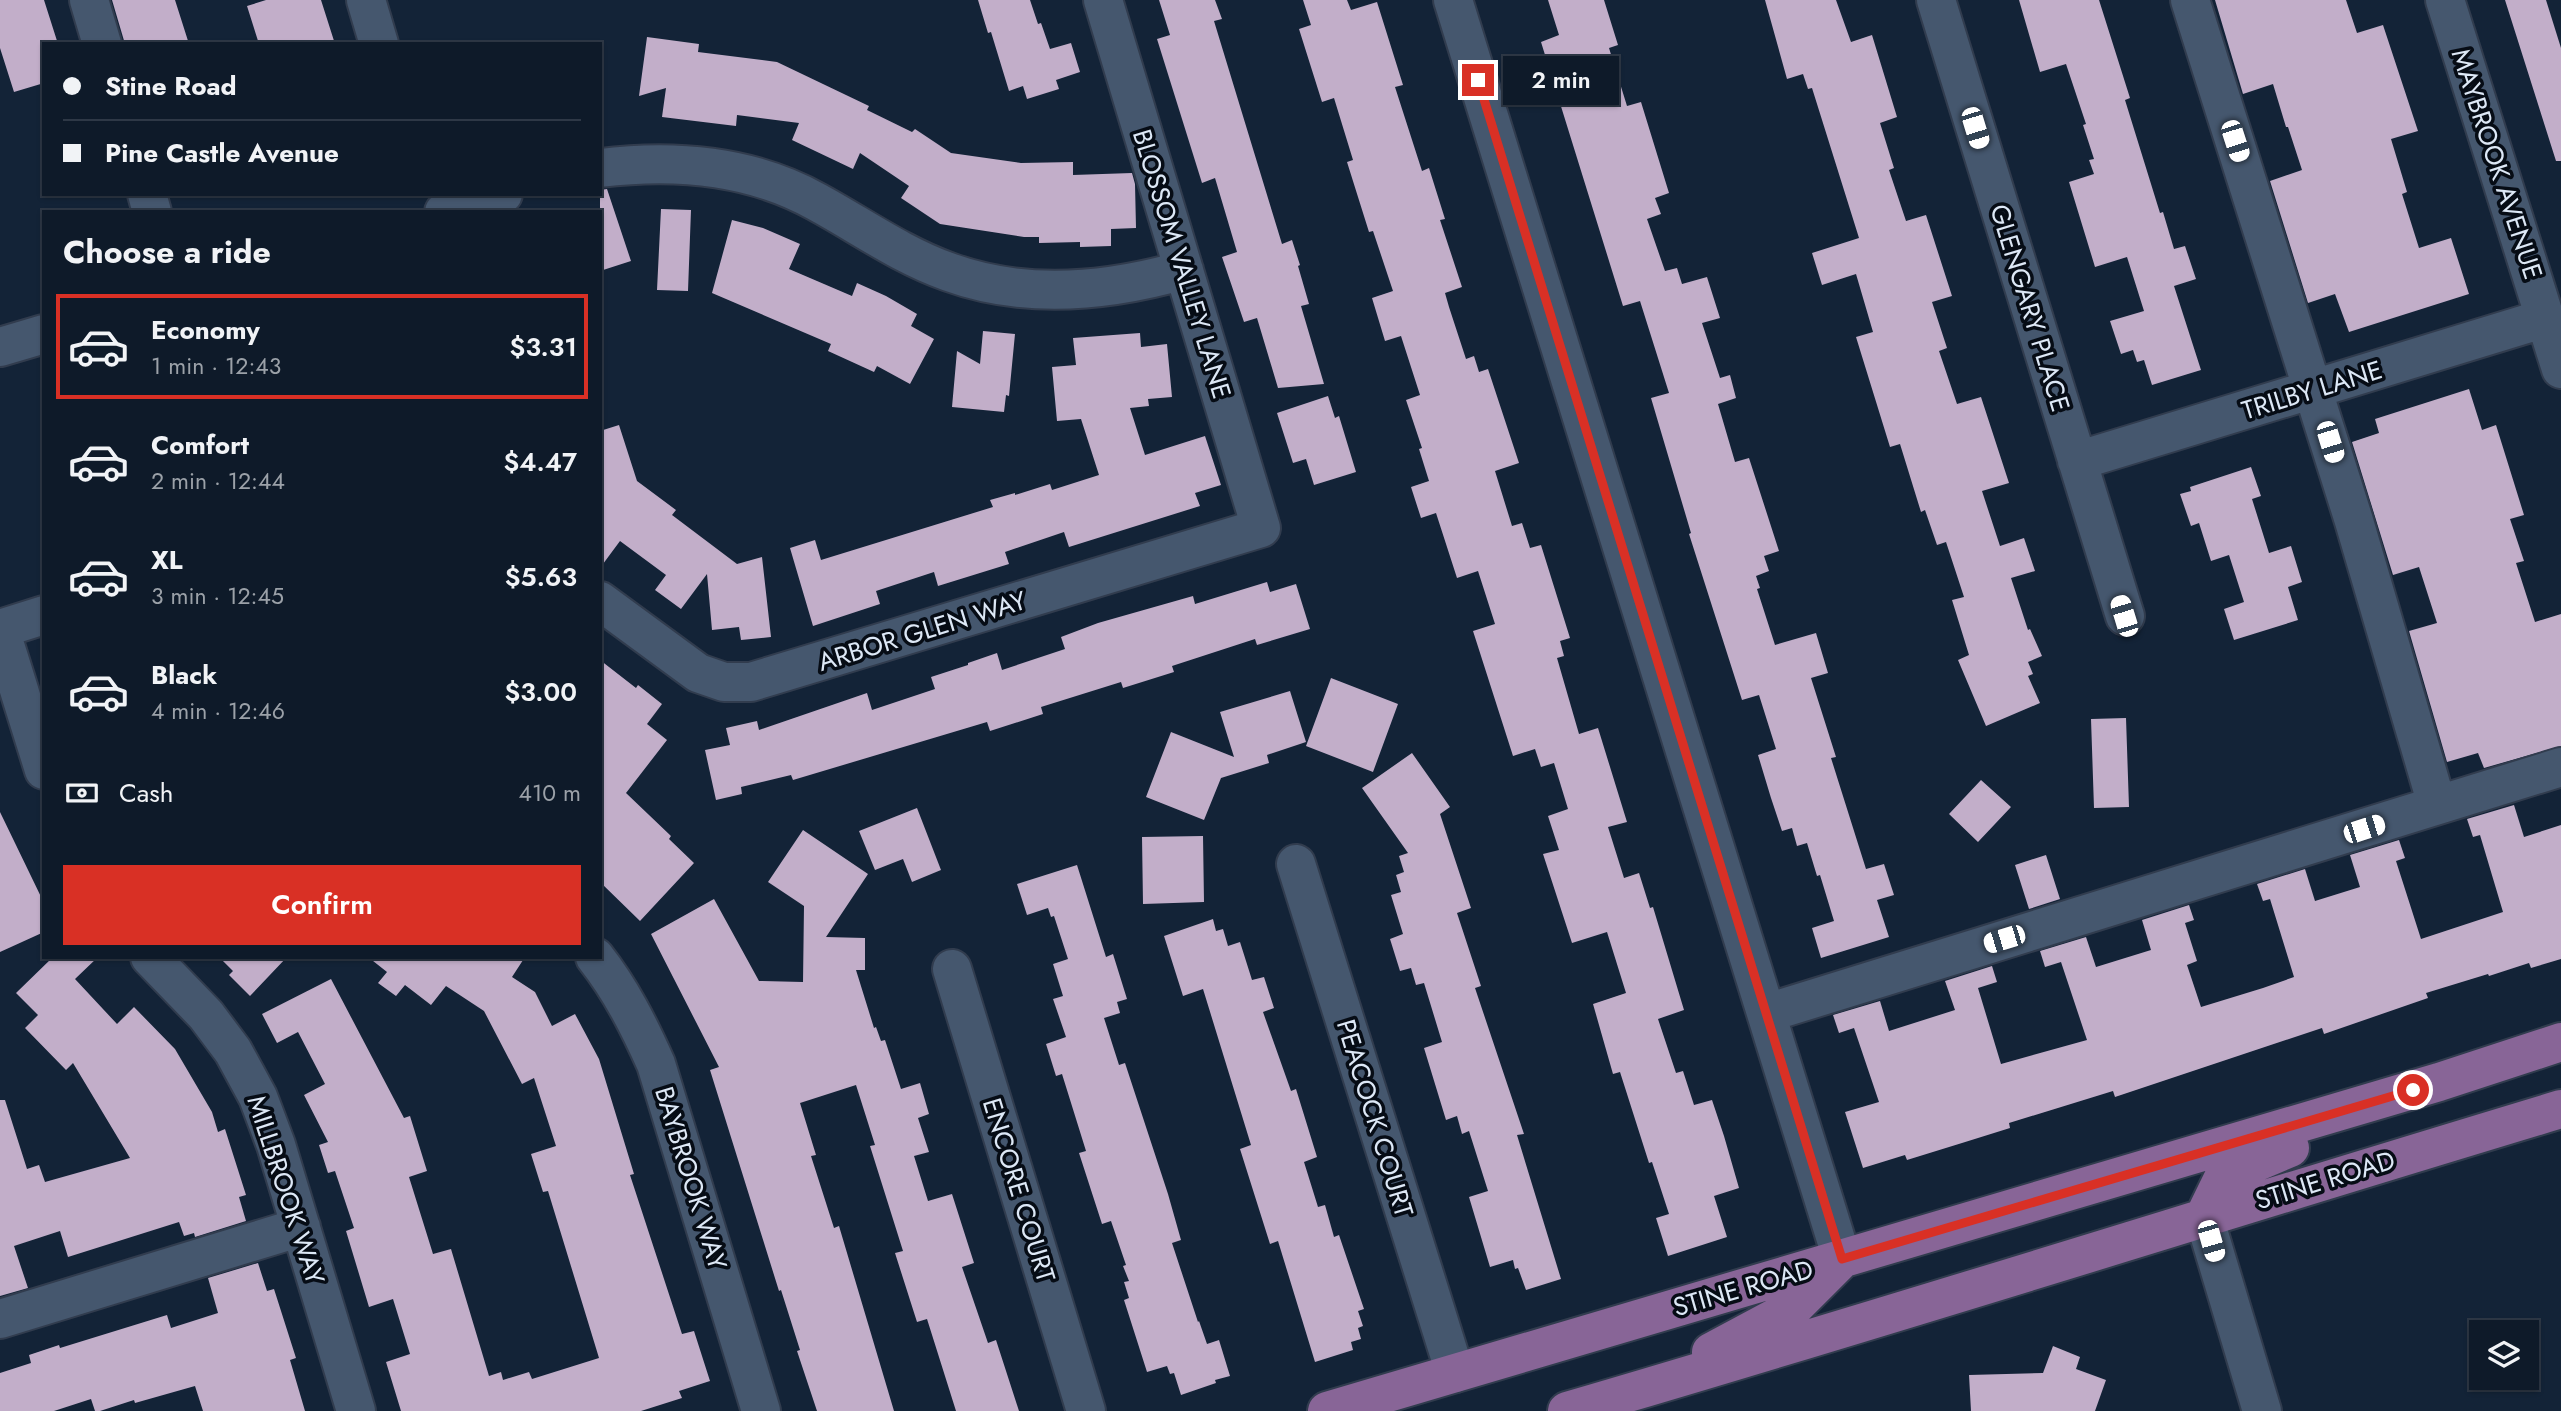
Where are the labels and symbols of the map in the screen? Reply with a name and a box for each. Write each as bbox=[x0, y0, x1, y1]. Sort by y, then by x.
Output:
street label: MAYBROOK AVENUE bbox=[2442, 44, 2552, 284]
callout: 2 min bbox=[1502, 56, 1618, 104]
route end bbox=[1462, 64, 1494, 96]
car bbox=[1959, 105, 1992, 151]
car bbox=[2219, 118, 2252, 164]
street label: BLOSSOM VALLEY LANE bbox=[1123, 125, 1241, 403]
street label: GLENGARY PLACE bbox=[1980, 200, 2080, 416]
street label: TRILBY LANE bbox=[2237, 351, 2387, 429]
car bbox=[2314, 419, 2347, 465]
street label: ARBOR GLEN WAY bbox=[813, 581, 1031, 681]
car bbox=[2108, 593, 2141, 639]
car bbox=[2341, 813, 2388, 845]
car bbox=[1981, 923, 2028, 955]
street label: PEACOCK COURT bbox=[1327, 1014, 1423, 1222]
route start bbox=[2397, 1074, 2429, 1106]
street label: BAYBROOK WAY bbox=[645, 1082, 737, 1275]
street label: MILLBROOK WAY bbox=[238, 1091, 335, 1290]
street label: ENCORE COURT bbox=[973, 1093, 1065, 1287]
street label: STINE ROAD bbox=[2251, 1141, 2399, 1219]
car bbox=[2196, 1218, 2227, 1264]
street label: STINE ROAD bbox=[1668, 1250, 1818, 1326]

